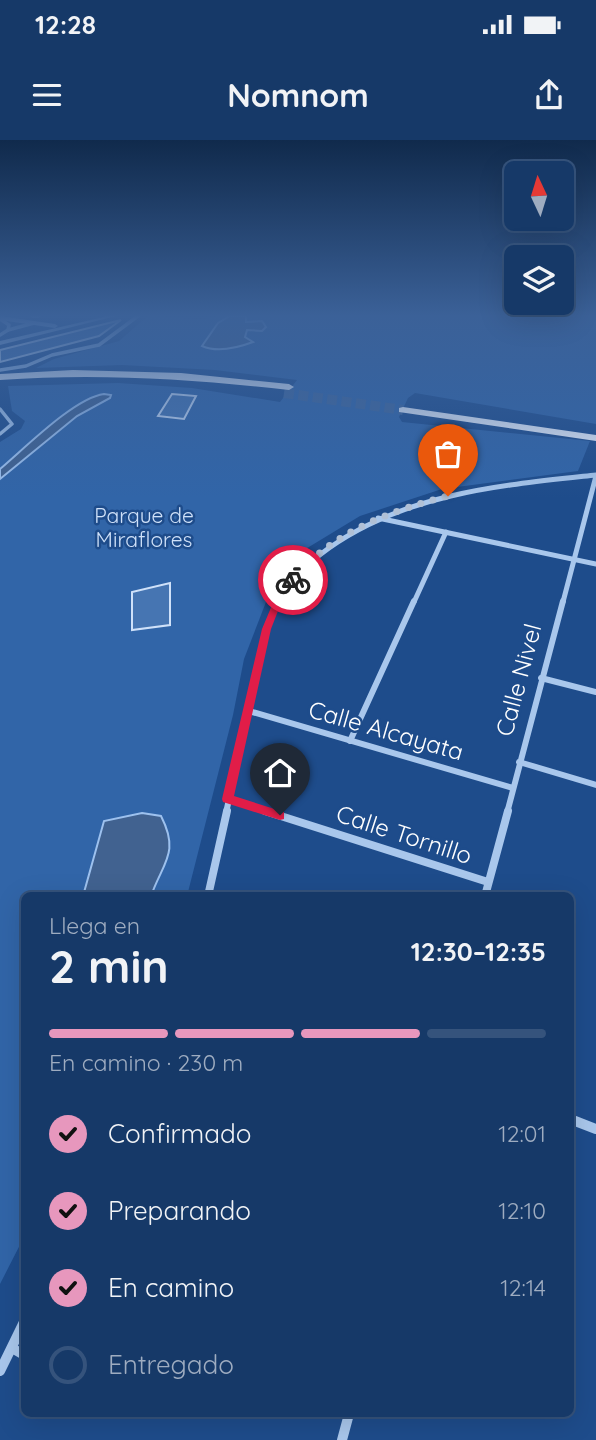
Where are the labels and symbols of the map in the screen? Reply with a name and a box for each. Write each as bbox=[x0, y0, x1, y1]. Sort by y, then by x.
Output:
north arrow bbox=[504, 161, 574, 231]
pin bbox=[418, 424, 478, 496]
park label: Parque de Miraflores bbox=[94, 502, 194, 552]
courier bbox=[258, 545, 328, 615]
street label: Calle Nivel bbox=[489, 620, 547, 739]
street label: Calle Alcayata bbox=[305, 694, 467, 766]
pin bbox=[250, 743, 310, 815]
street label: Calle Tornillo bbox=[333, 798, 476, 870]

